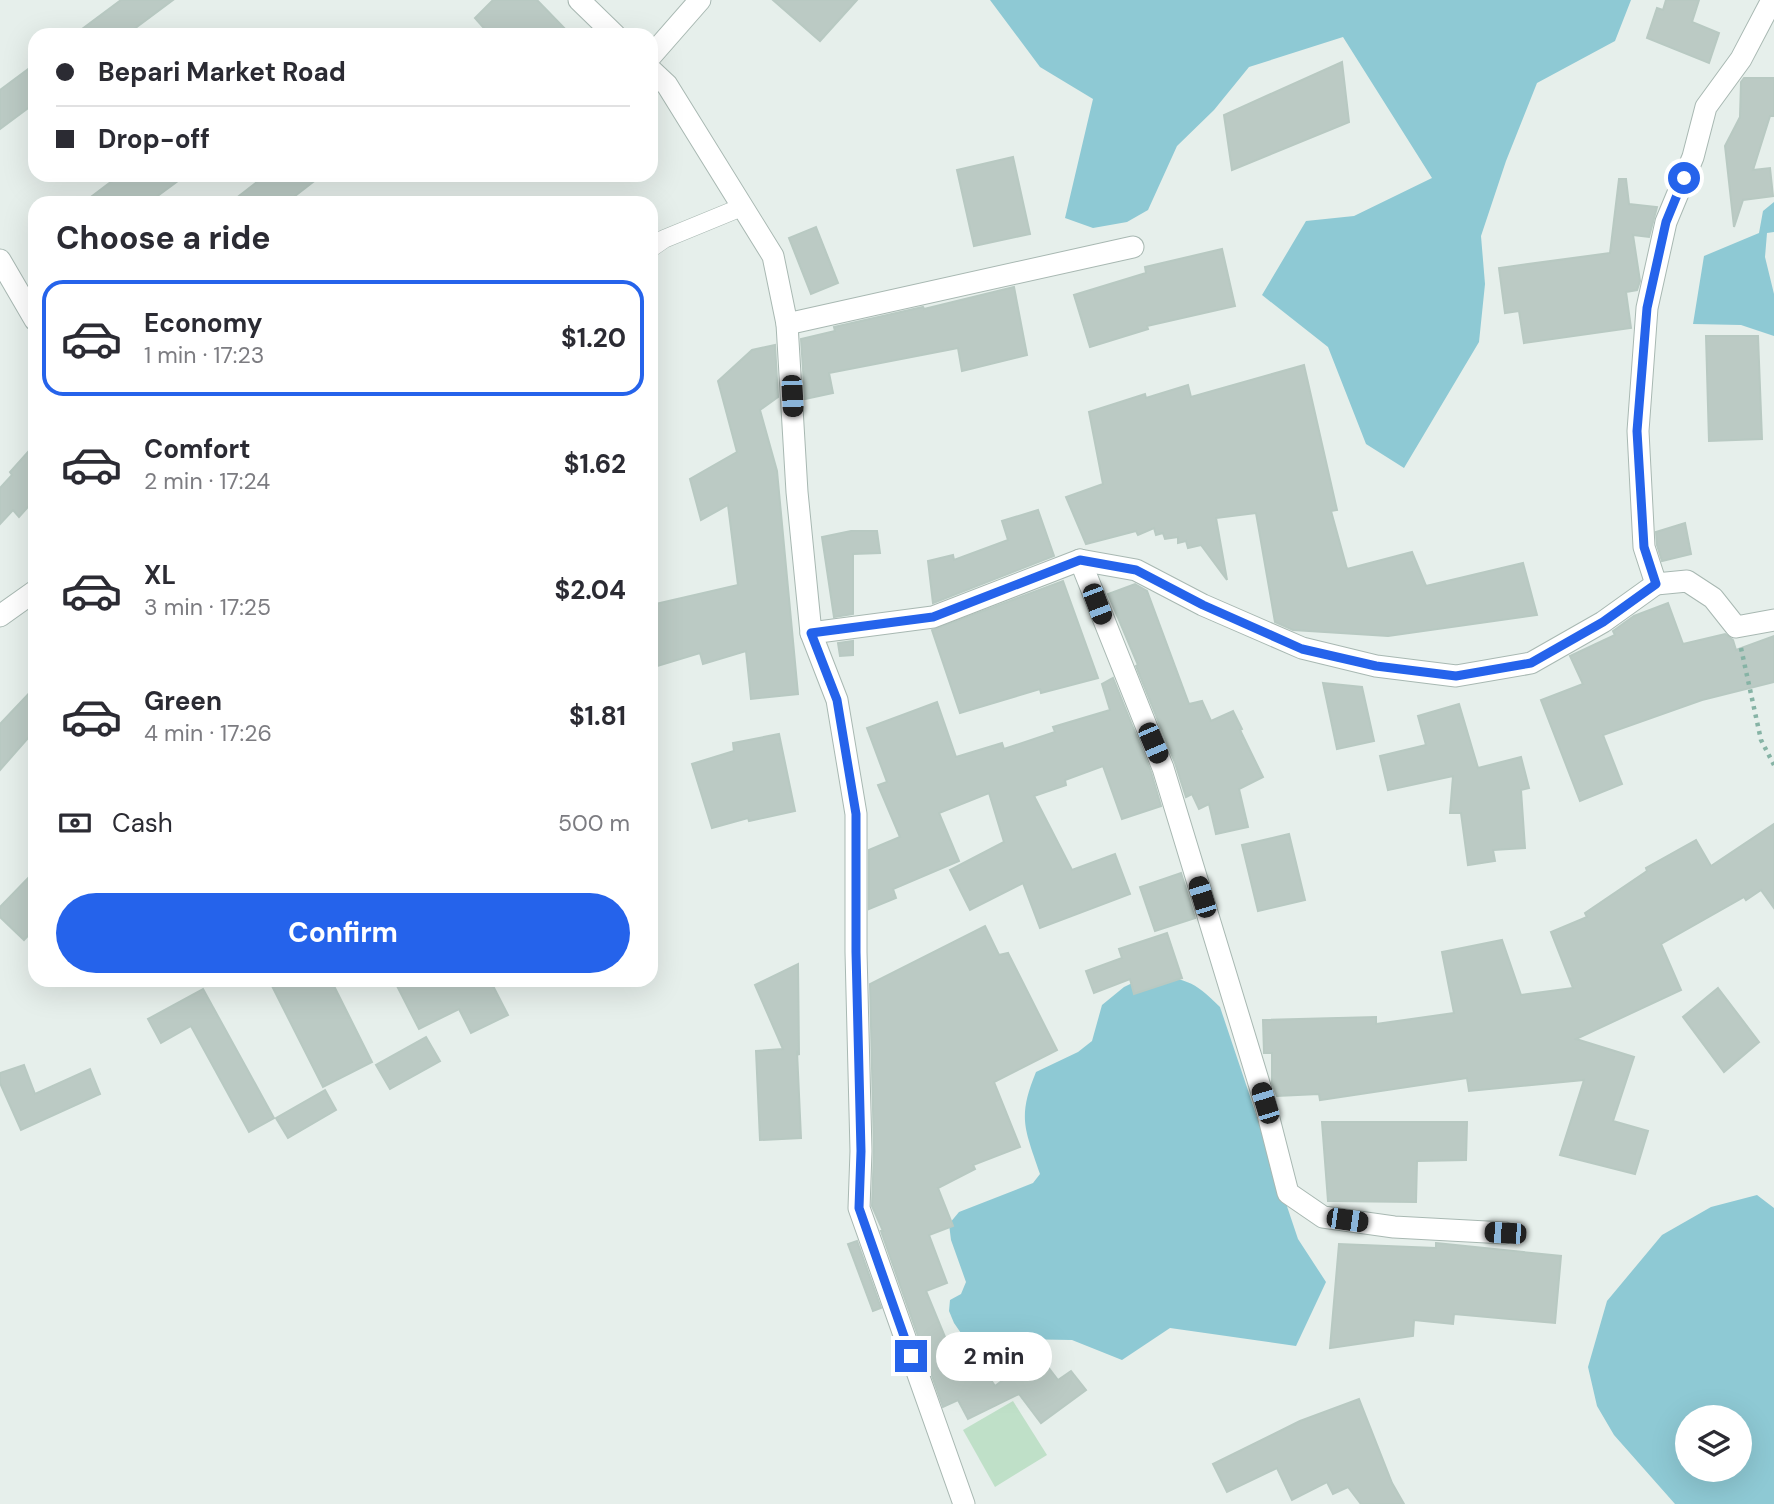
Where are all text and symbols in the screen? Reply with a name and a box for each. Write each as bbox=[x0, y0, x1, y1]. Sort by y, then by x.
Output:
text: Bepari Market Road bbox=[98, 55, 346, 89]
text: Drop-off bbox=[98, 122, 210, 156]
route start bbox=[1668, 162, 1700, 194]
text: Choose a ride bbox=[56, 217, 271, 259]
text: Economy bbox=[144, 306, 262, 340]
icon: car bbox=[60, 307, 123, 370]
text: $1.20 bbox=[561, 321, 626, 355]
text: 1 min · 17:23 bbox=[144, 340, 264, 370]
car bbox=[781, 374, 804, 418]
text: Comfort bbox=[144, 432, 250, 466]
icon: car bbox=[60, 433, 123, 496]
text: $1.62 bbox=[564, 447, 626, 481]
text: 2 min · 17:24 bbox=[144, 466, 270, 496]
text: XL bbox=[144, 558, 176, 592]
icon: car bbox=[60, 559, 123, 622]
text: $2.04 bbox=[555, 573, 626, 607]
car bbox=[1080, 581, 1115, 627]
text: 3 min · 17:25 bbox=[144, 592, 271, 622]
text: Green bbox=[144, 684, 222, 718]
icon: car bbox=[60, 685, 123, 748]
text: $1.81 bbox=[569, 699, 626, 733]
text: 4 min · 17:26 bbox=[144, 718, 272, 748]
car bbox=[1136, 720, 1171, 766]
icon: cash bbox=[56, 804, 94, 842]
text: Cash bbox=[112, 806, 173, 840]
text: 500 m bbox=[558, 808, 630, 838]
car bbox=[1186, 874, 1219, 920]
button: Confirm bbox=[56, 893, 630, 973]
car bbox=[1249, 1080, 1282, 1126]
car bbox=[1325, 1207, 1370, 1233]
car bbox=[1484, 1221, 1527, 1245]
callout: 2 min bbox=[936, 1332, 1051, 1380]
route end bbox=[895, 1340, 927, 1372]
text: 2 min bbox=[964, 1341, 1024, 1371]
map controls bbox=[1675, 1405, 1752, 1482]
button: layers bbox=[1675, 1405, 1752, 1482]

